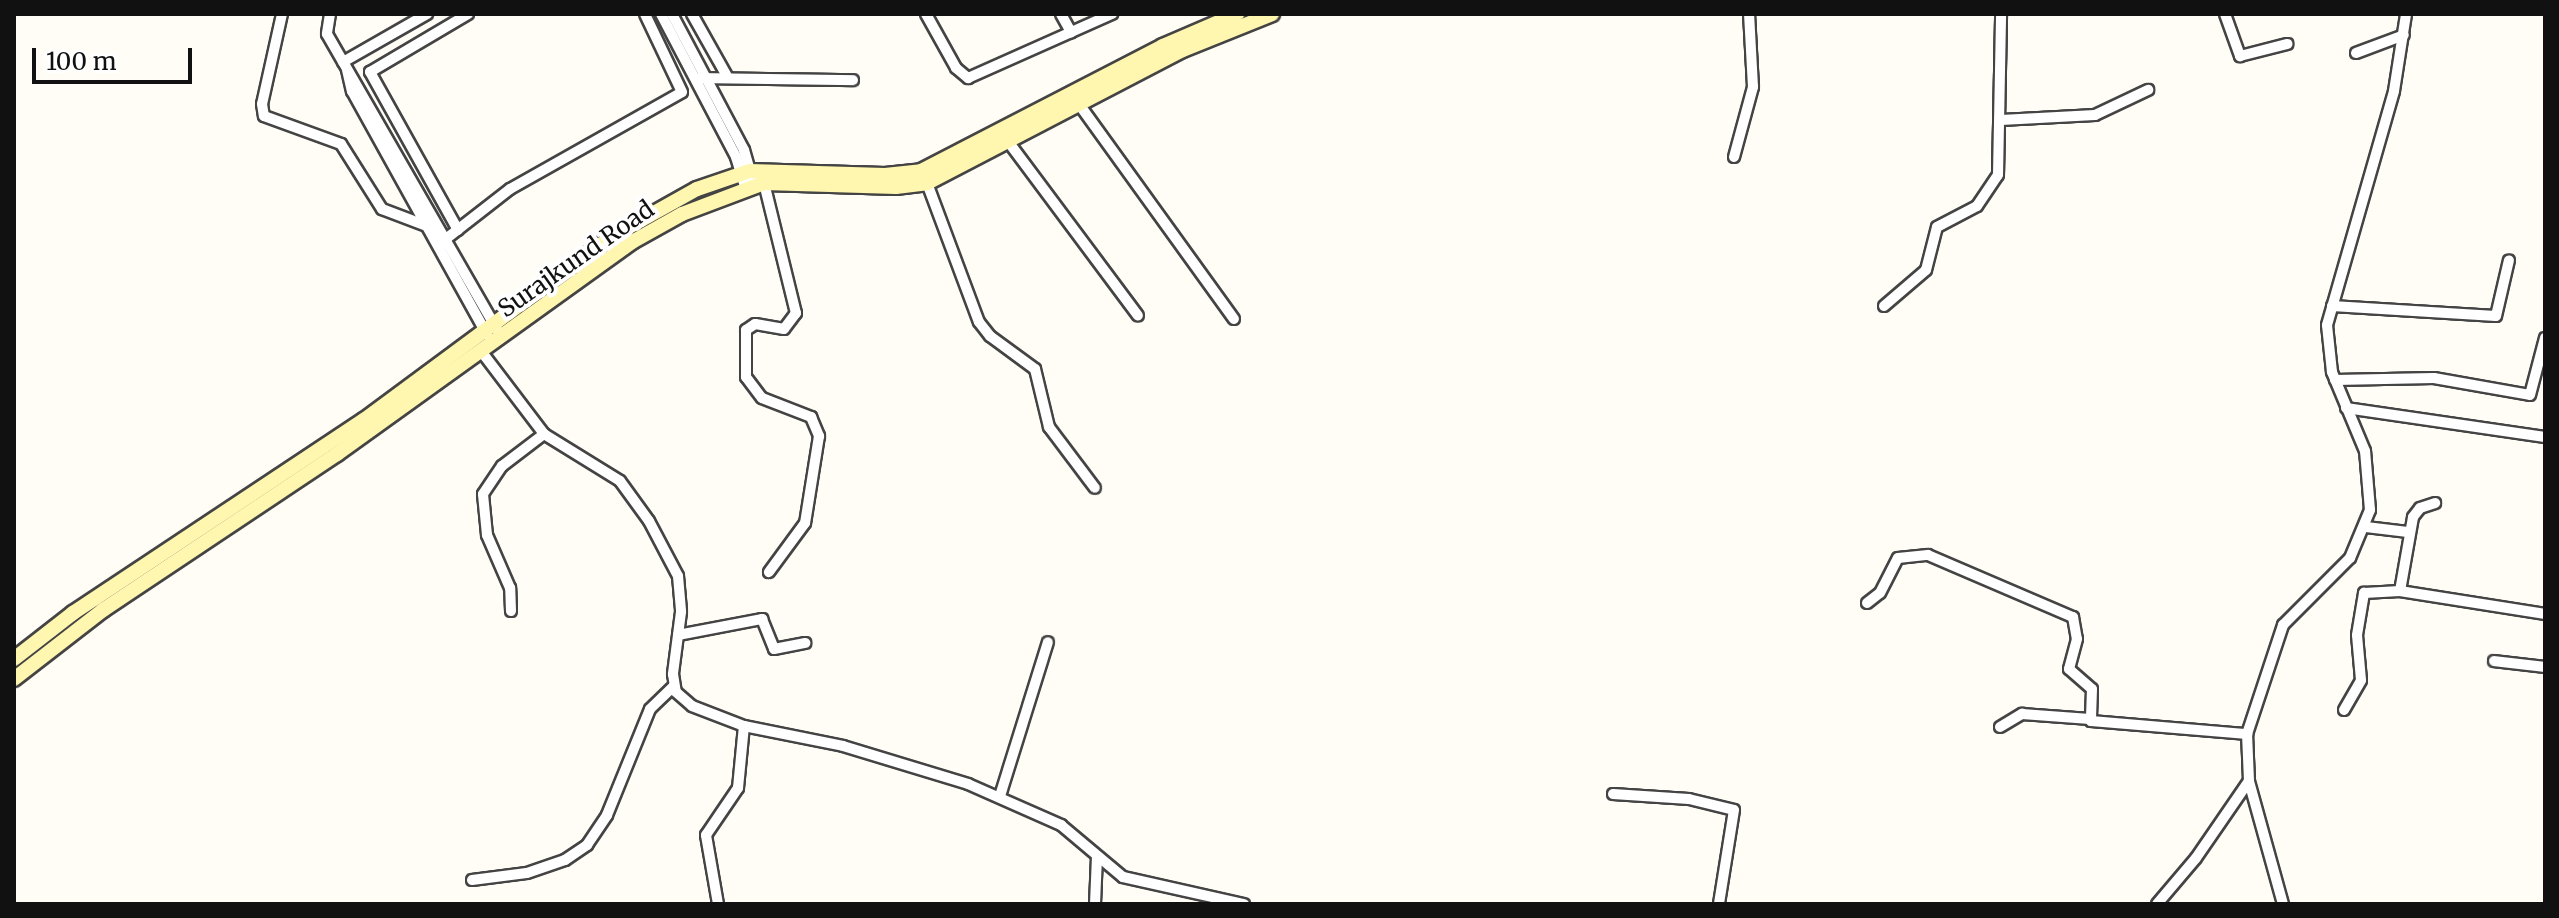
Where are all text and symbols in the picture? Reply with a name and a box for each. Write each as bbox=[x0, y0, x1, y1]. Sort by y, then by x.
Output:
scale bar bbox=[36, 32, 196, 82]
text: 100 m bbox=[46, 46, 116, 77]
street label: Surajkund Road bbox=[493, 195, 659, 323]

